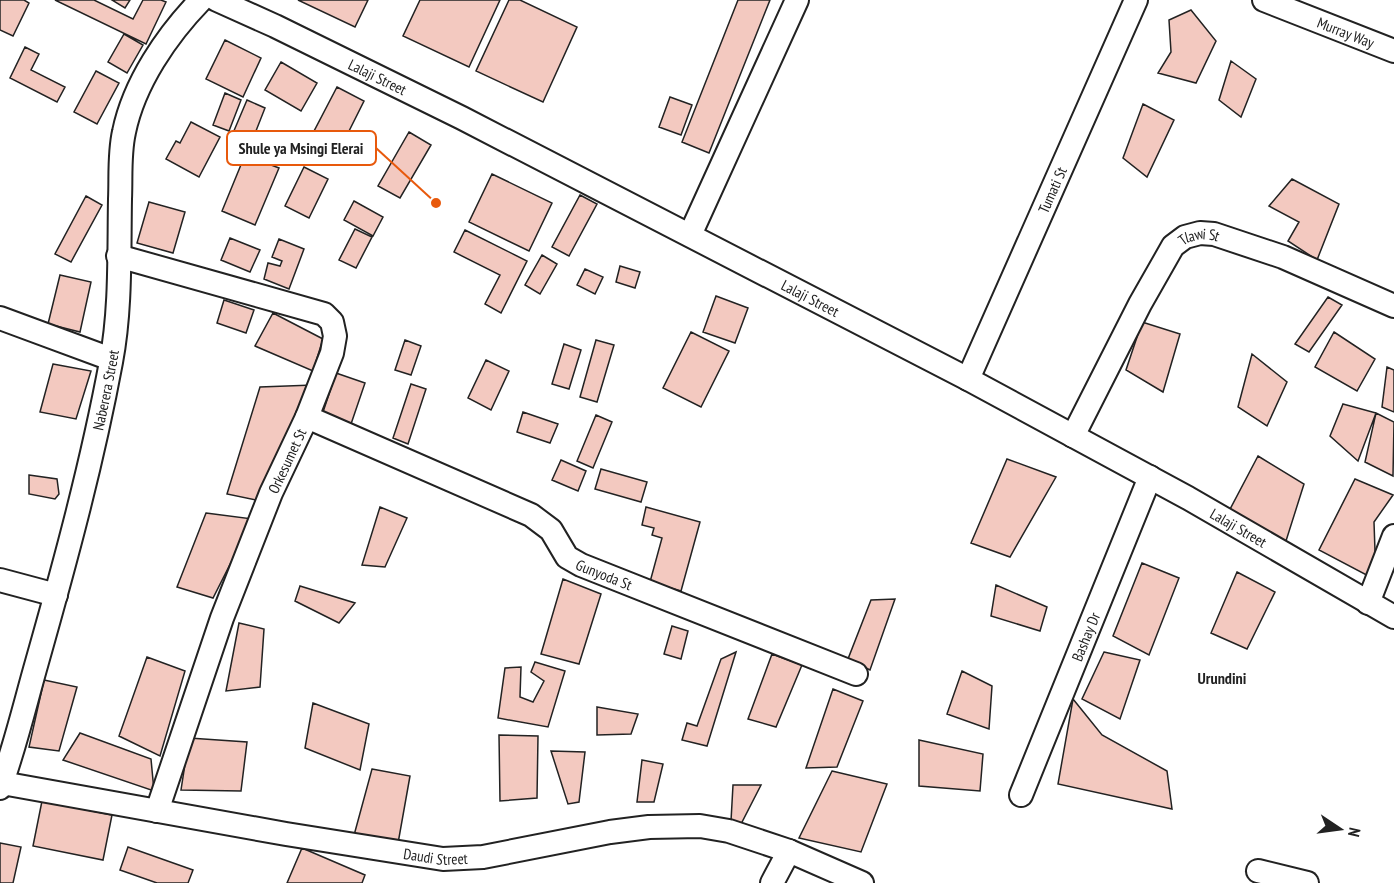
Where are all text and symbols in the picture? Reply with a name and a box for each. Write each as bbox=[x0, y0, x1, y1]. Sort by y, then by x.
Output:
street label: Murray Way bbox=[1315, 12, 1378, 52]
street label: Lalaji Street bbox=[346, 54, 410, 99]
callout: Shule ya Msingi Elerai bbox=[227, 131, 376, 165]
text: Shule ya Msingi Elerai bbox=[239, 138, 364, 158]
street label: Tumati St bbox=[1033, 164, 1070, 216]
street label: Tlawi St bbox=[1174, 223, 1222, 249]
street label: Lalaji Street bbox=[778, 275, 842, 320]
street label: Naberera Street bbox=[88, 348, 122, 432]
street label: Orkesumet St bbox=[264, 425, 310, 497]
street label: Lalaji Street bbox=[1207, 503, 1270, 551]
street label: Gunyoda St bbox=[572, 555, 635, 594]
street label: Bashay Dr bbox=[1067, 608, 1104, 664]
district label: Urundini bbox=[1198, 668, 1247, 688]
north arrow bbox=[1310, 799, 1370, 859]
text: N bbox=[1344, 826, 1365, 839]
street label: Daudi Street bbox=[402, 843, 468, 868]

